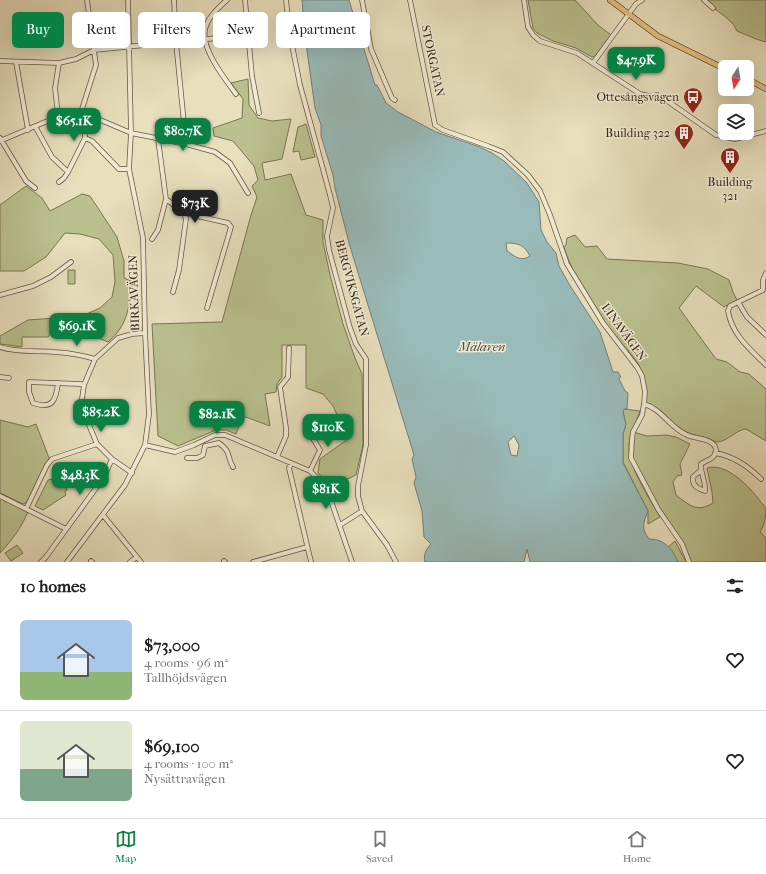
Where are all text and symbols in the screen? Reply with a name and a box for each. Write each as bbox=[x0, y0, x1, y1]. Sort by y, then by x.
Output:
chip: Buy bbox=[12, 12, 64, 48]
chip: Rent bbox=[72, 12, 130, 48]
chip: Filters bbox=[138, 12, 205, 48]
chip: New bbox=[213, 12, 268, 48]
chip: Apartment bbox=[276, 12, 370, 48]
street label: STORGATAN bbox=[419, 24, 447, 98]
pin: $47.9K bbox=[603, 47, 669, 81]
text: $47.9K bbox=[616, 52, 656, 67]
north arrow bbox=[718, 60, 754, 96]
map controls bbox=[718, 60, 754, 140]
bus stop icon: Ottesångsvägen bbox=[682, 86, 704, 114]
place label: Ottesångsvägen bbox=[596, 90, 679, 104]
button: layers bbox=[718, 104, 754, 140]
pin: $65.1K bbox=[41, 108, 107, 142]
text: $65.1K bbox=[56, 113, 92, 128]
pin: $80.7K bbox=[150, 118, 216, 152]
building icon: Building 322 bbox=[673, 122, 695, 150]
text: $80.7K bbox=[164, 123, 202, 138]
place label: Building 322 bbox=[605, 126, 670, 140]
building icon: Building 321 bbox=[719, 146, 741, 174]
place label: Building 321 bbox=[708, 175, 753, 203]
pin: $73K bbox=[171, 190, 219, 224]
text: $73K bbox=[181, 195, 209, 210]
street label: BERGVIKSGATAN bbox=[332, 238, 372, 338]
street label: BIRKAVÄGEN bbox=[125, 255, 142, 331]
street label: LINAVÄGEN bbox=[599, 300, 650, 363]
pin: $69.1K bbox=[44, 313, 110, 347]
text: $69.1K bbox=[58, 318, 96, 333]
water label: Mälaren bbox=[458, 339, 505, 354]
pin: $85.2K bbox=[68, 399, 134, 433]
pin: $82.1K bbox=[184, 401, 250, 435]
text: $85.2K bbox=[82, 404, 120, 419]
text: $82.1K bbox=[199, 406, 235, 421]
pin: $110K bbox=[300, 414, 356, 448]
text: $110K bbox=[312, 419, 344, 434]
pin: $48.3K bbox=[47, 462, 113, 496]
text: $48.3K bbox=[61, 467, 99, 482]
pin: $81K bbox=[302, 476, 350, 510]
text: $81K bbox=[312, 481, 340, 496]
icon: filters bbox=[724, 575, 746, 597]
text: 10 homes bbox=[20, 576, 86, 596]
text: $73,000 bbox=[144, 635, 200, 655]
icon: home bbox=[52, 636, 100, 684]
icon: heart bbox=[724, 649, 746, 671]
text: 4 rooms · 96 m² bbox=[144, 655, 228, 670]
text: Tallhöjdsvägen bbox=[144, 670, 227, 685]
text: $69,100 bbox=[144, 736, 200, 756]
icon: home bbox=[52, 737, 100, 785]
icon: heart bbox=[724, 750, 746, 772]
text: 4 rooms · 100 m² bbox=[144, 756, 233, 771]
text: Nysättravägen bbox=[144, 771, 225, 786]
tab: Map bbox=[115, 828, 137, 865]
tab: Saved bbox=[366, 828, 393, 865]
tab: Home bbox=[623, 828, 651, 865]

